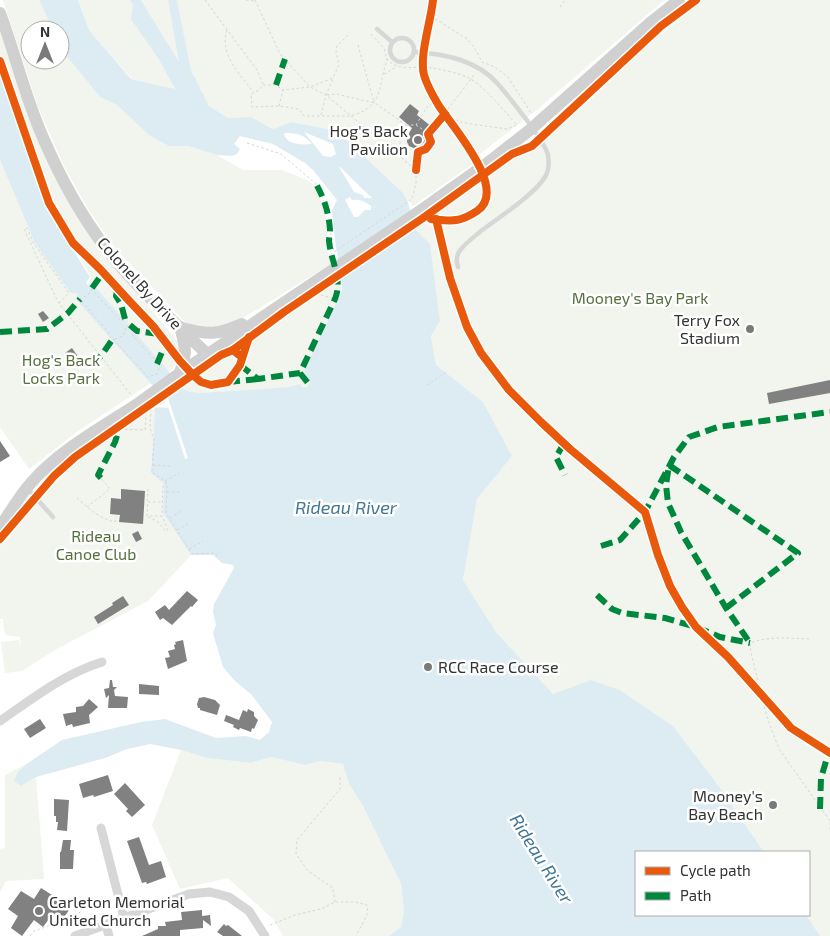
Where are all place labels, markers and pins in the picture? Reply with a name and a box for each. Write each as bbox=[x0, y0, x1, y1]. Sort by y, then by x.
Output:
place label: Hog's Back Pavilion bbox=[330, 121, 408, 158]
marker: Hog's Back Pavilion bbox=[412, 134, 424, 146]
place label: Terry Fox Stadium bbox=[674, 310, 741, 347]
marker: Terry Fox Stadium bbox=[744, 323, 756, 335]
place label: RCC Race Course bbox=[438, 657, 559, 676]
marker: RCC Race Course bbox=[422, 661, 434, 673]
place label: Mooney's Bay Beach bbox=[688, 786, 763, 823]
marker: Mooney's Bay Beach bbox=[767, 799, 779, 811]
place label: Carleton Memorial United Church bbox=[49, 892, 185, 929]
marker: Carleton Memorial United Church bbox=[33, 905, 45, 917]

